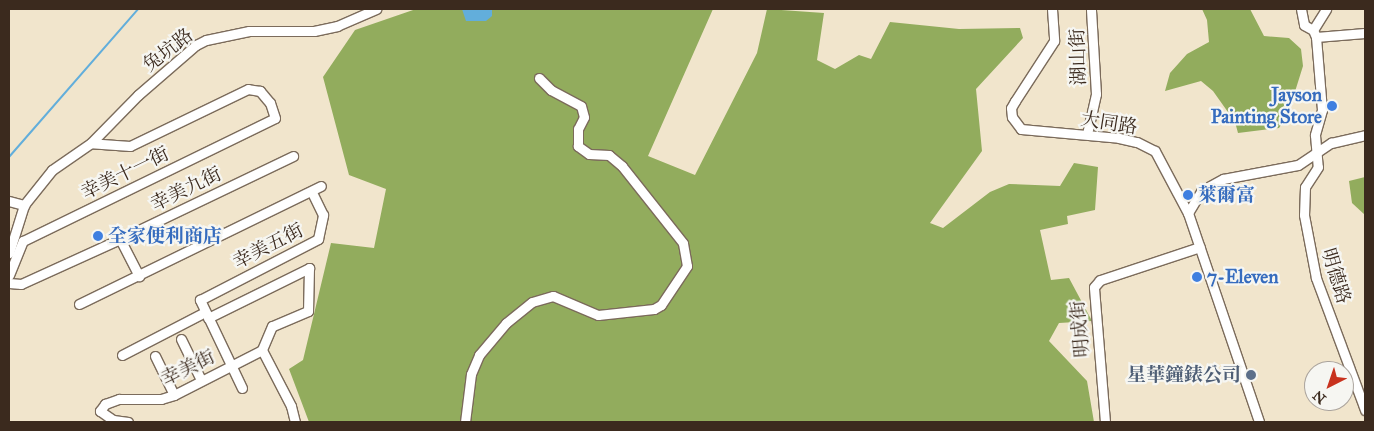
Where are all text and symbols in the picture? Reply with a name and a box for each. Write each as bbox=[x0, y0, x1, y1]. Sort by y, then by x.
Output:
street label: 兔坑路 bbox=[139, 23, 197, 77]
street label: 湖山街 bbox=[1066, 28, 1090, 86]
place label: Jayson Painting Store bbox=[1211, 84, 1322, 128]
marker: Jayson Painting Store bbox=[1326, 100, 1338, 112]
street label: 大同路 bbox=[1079, 107, 1139, 139]
street label: 幸美十一街 bbox=[77, 142, 173, 204]
street label: 幸美九街 bbox=[147, 162, 225, 216]
place label: 萊爾富 bbox=[1198, 184, 1255, 206]
marker: 萊爾富 bbox=[1182, 189, 1194, 201]
street label: 幸美五街 bbox=[229, 219, 307, 273]
place label: 全家便利商店 bbox=[108, 225, 222, 247]
marker: 全家便利商店 bbox=[92, 230, 104, 242]
street label: 明德路 bbox=[1317, 245, 1355, 307]
place label: 7-Eleven bbox=[1207, 266, 1279, 288]
marker: 7-Eleven bbox=[1191, 271, 1203, 283]
street label: 明成街 bbox=[1066, 300, 1094, 358]
street label: 幸美街 bbox=[157, 345, 219, 391]
north arrow bbox=[1304, 361, 1354, 411]
place label: 星華鐘錶公司 bbox=[1127, 364, 1241, 386]
marker: 星華鐘錶公司 bbox=[1245, 369, 1257, 381]
text: N bbox=[1309, 387, 1330, 407]

